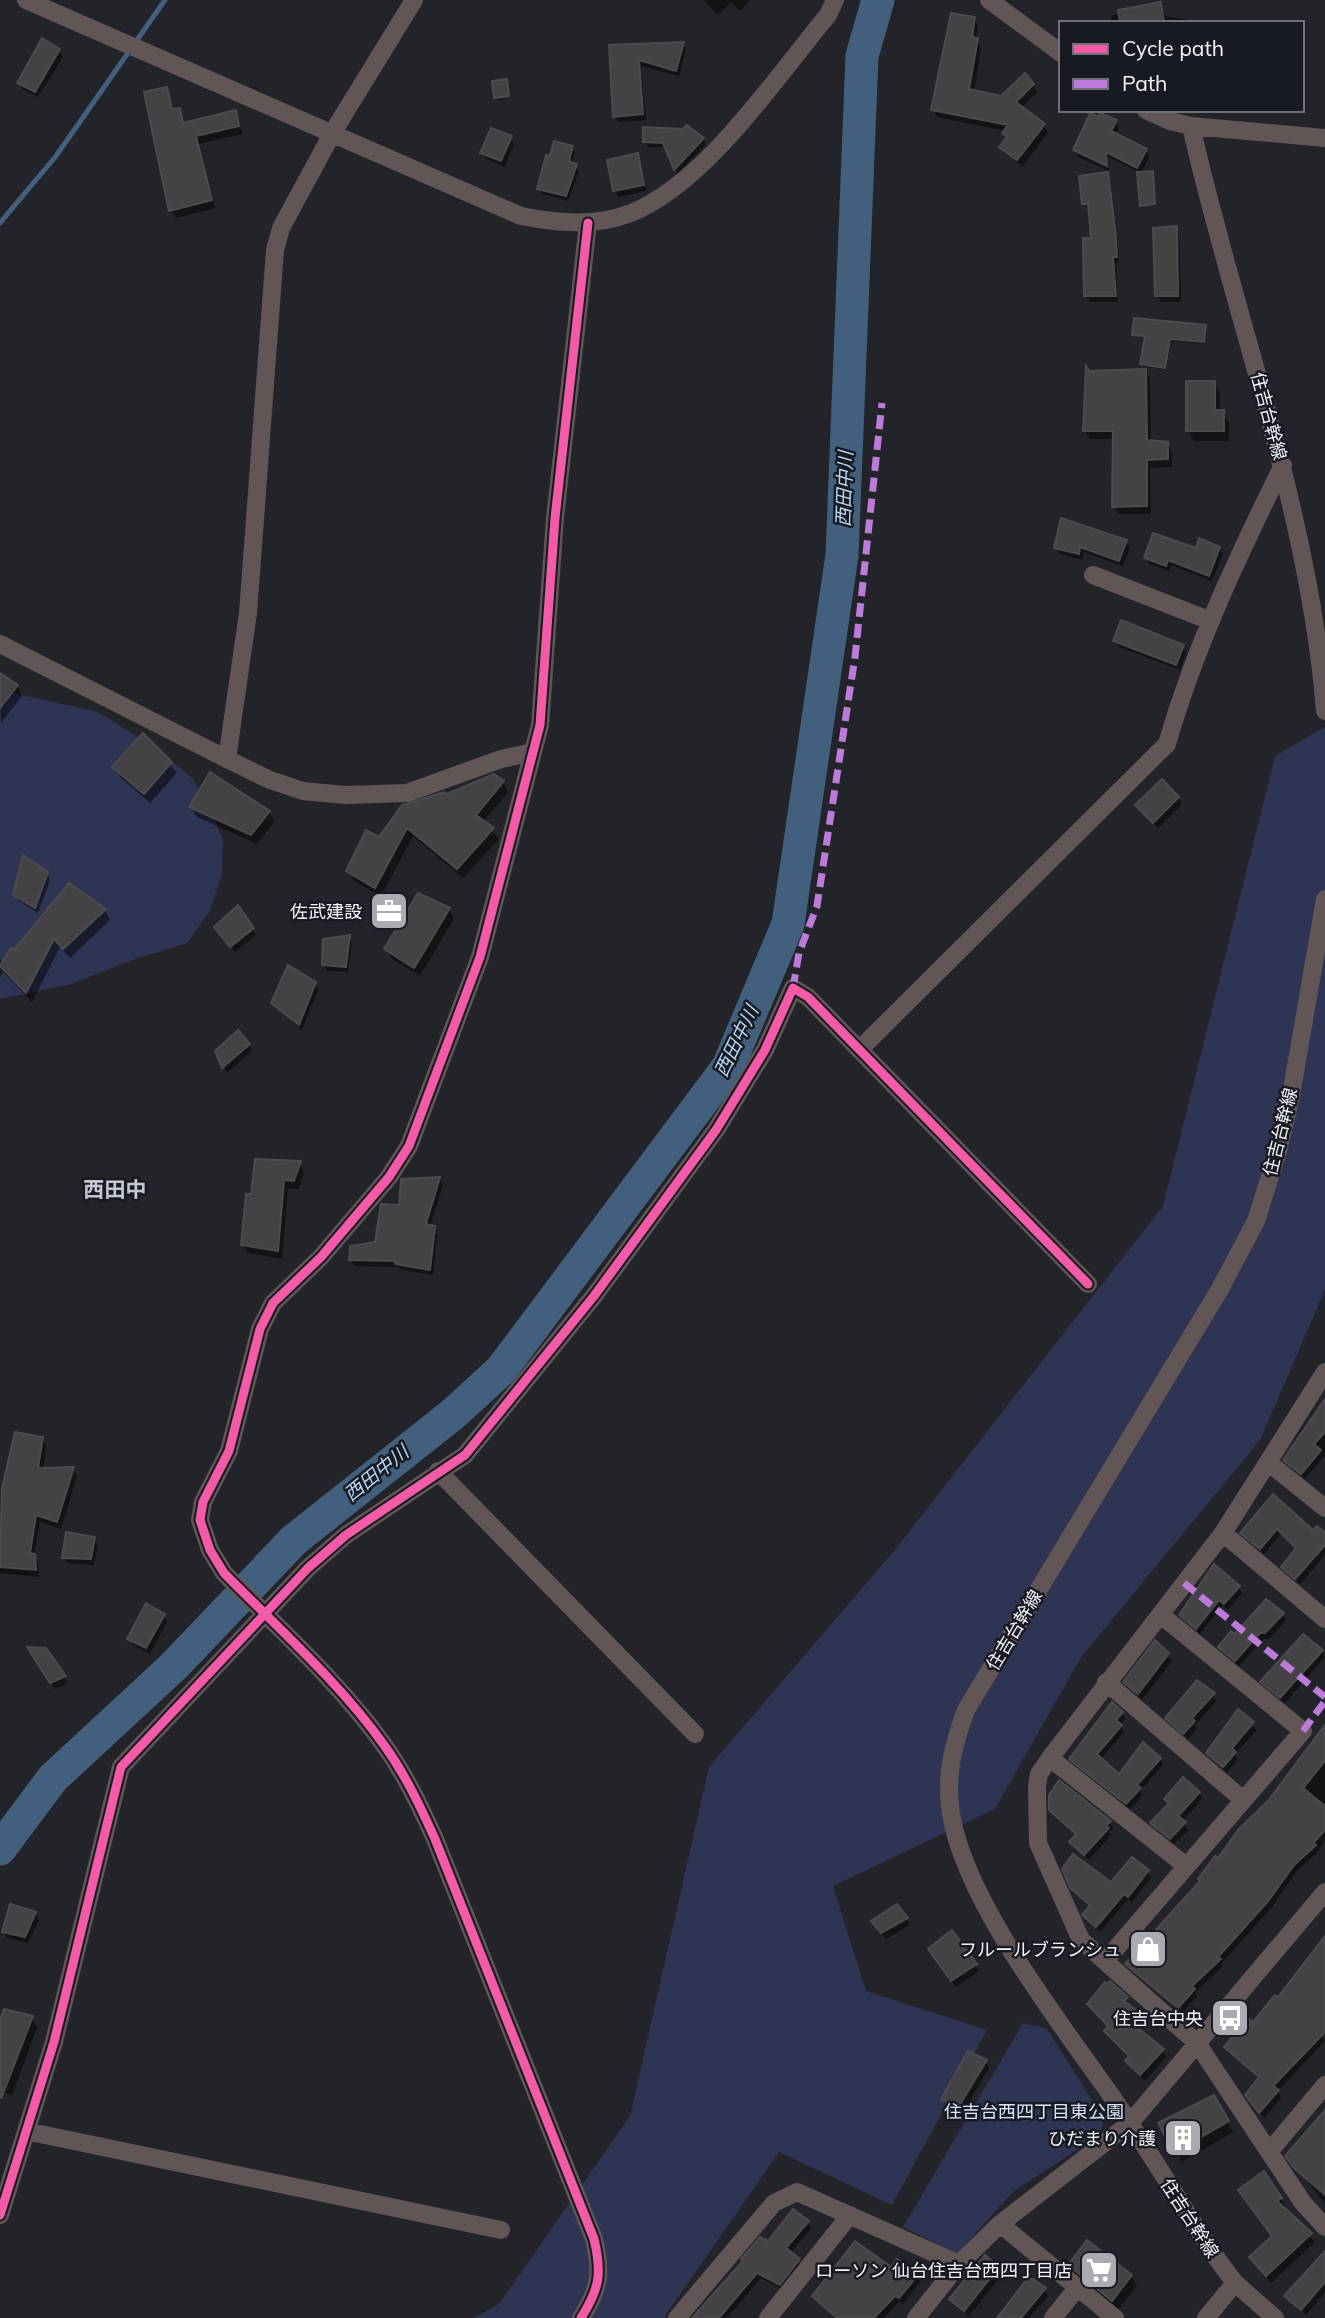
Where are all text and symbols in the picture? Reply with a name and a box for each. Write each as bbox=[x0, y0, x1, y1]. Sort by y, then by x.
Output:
legend bbox=[1059, 21, 1304, 112]
text: Cycle path bbox=[1122, 35, 1224, 61]
text: Path bbox=[1122, 70, 1167, 96]
street label: 住吉台幹線 bbox=[1246, 370, 1292, 462]
water label: 西田中川 bbox=[831, 449, 857, 527]
office icon: 佐武建設 bbox=[368, 890, 410, 932]
place label: 佐武建設 bbox=[290, 900, 362, 923]
water label: 西田中川 bbox=[709, 1000, 764, 1080]
street label: 住吉台幹線 bbox=[1258, 1086, 1302, 1178]
district label: 西田中 bbox=[84, 1176, 147, 1202]
water label: 西田中川 bbox=[339, 1439, 415, 1506]
street label: 住吉台幹線 bbox=[981, 1586, 1047, 1674]
shop icon: フルールブランシュ bbox=[1127, 1928, 1169, 1970]
place label: フルールブランシュ bbox=[959, 1938, 1121, 1961]
bus stop icon: 住吉台中央 bbox=[1209, 1997, 1251, 2039]
place label: 住吉台中央 bbox=[1113, 2007, 1203, 2030]
park label: 住吉台西四丁目東公園 bbox=[944, 2100, 1124, 2123]
building icon: ひだまり介護 bbox=[1162, 2117, 1204, 2159]
place label: ひだまり介護 bbox=[1048, 2127, 1156, 2150]
street label: 住吉台幹線 bbox=[1156, 2174, 1224, 2262]
supermarket icon: ローソン 仙台住吉台西四丁目店 bbox=[1078, 2249, 1120, 2291]
place label: ローソン 仙台住吉台西四丁目店 bbox=[815, 2259, 1072, 2282]

